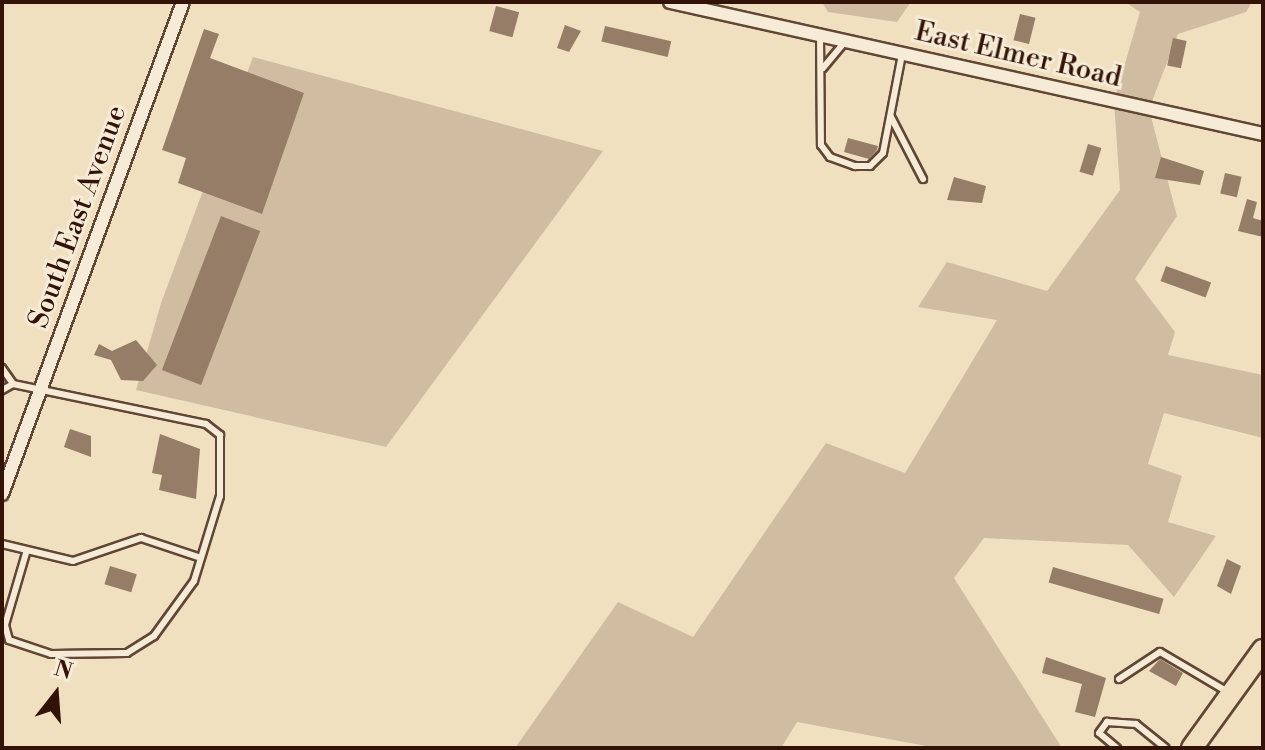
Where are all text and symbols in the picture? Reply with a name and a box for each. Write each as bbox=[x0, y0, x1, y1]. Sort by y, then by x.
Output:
street label: East Elmer Road bbox=[912, 15, 1124, 95]
street label: South East Avenue bbox=[22, 101, 134, 333]
north arrow bbox=[16, 654, 96, 734]
text: N bbox=[51, 655, 75, 686]

